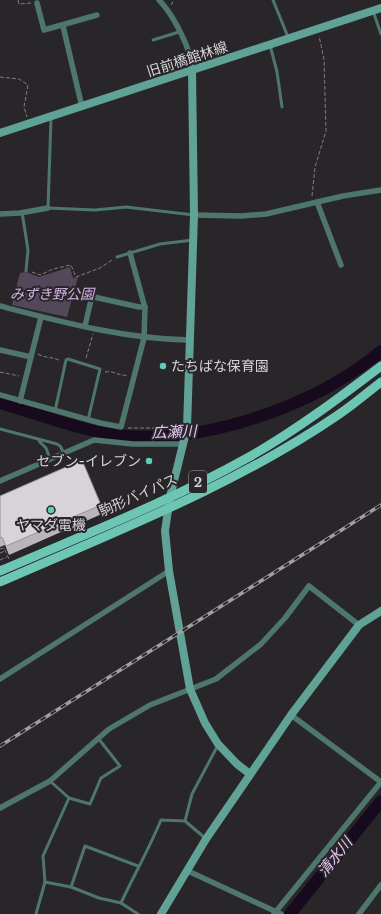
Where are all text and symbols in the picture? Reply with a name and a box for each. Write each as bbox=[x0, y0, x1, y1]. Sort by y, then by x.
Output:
street label: 旧前橋館林線 bbox=[144, 37, 230, 81]
park label: みずき野公園 bbox=[10, 285, 96, 303]
place label: たちばな保育園 bbox=[171, 357, 269, 375]
marker: たちばな保育園 bbox=[158, 361, 168, 371]
water label: 広瀬川 bbox=[151, 421, 199, 442]
place label: セブン-イレブン bbox=[37, 452, 141, 470]
marker: セブン-イレブン bbox=[144, 456, 154, 466]
street label: 駒形バイパス bbox=[96, 470, 180, 520]
road number: 2 bbox=[189, 471, 207, 493]
marker: ヤマダ電機 bbox=[46, 505, 56, 515]
place label: ヤマダ電機 bbox=[16, 516, 86, 534]
water label: 清水川 bbox=[313, 832, 357, 880]

